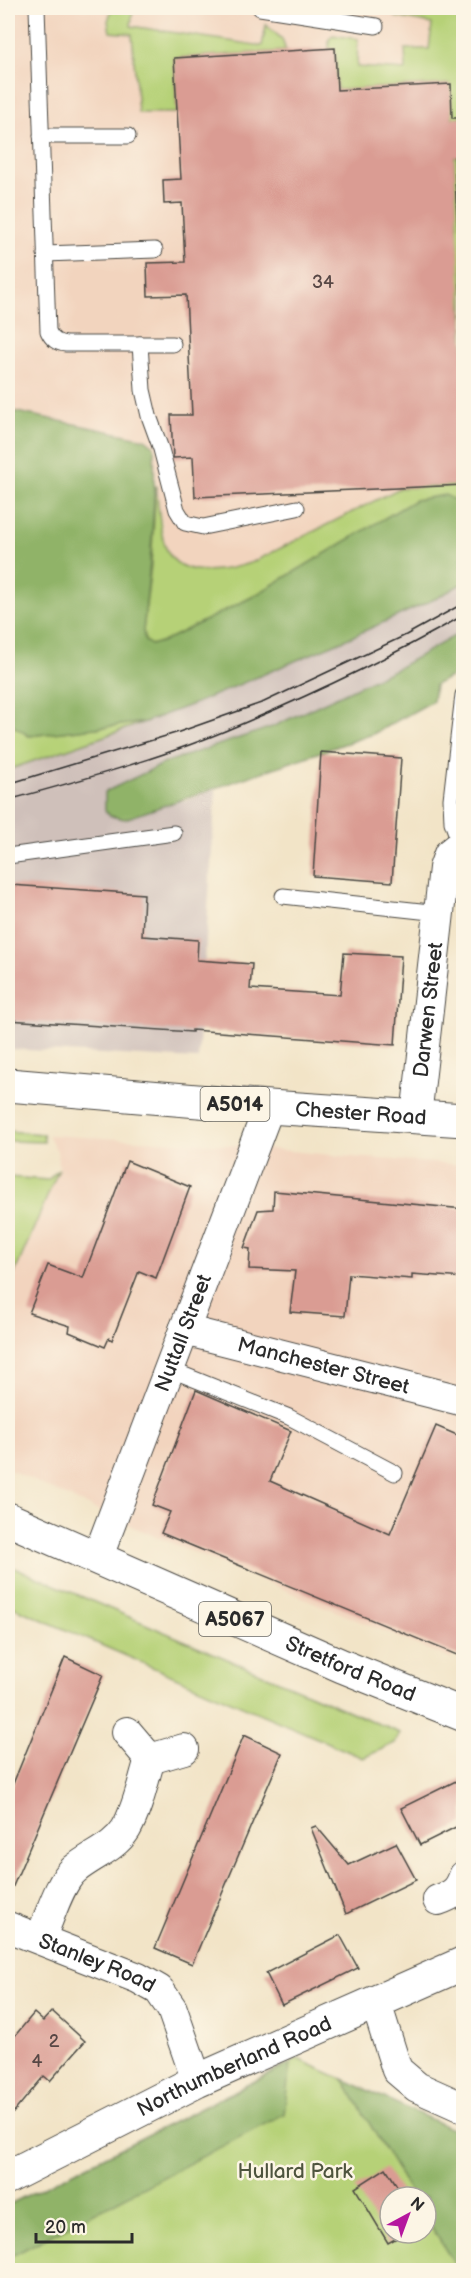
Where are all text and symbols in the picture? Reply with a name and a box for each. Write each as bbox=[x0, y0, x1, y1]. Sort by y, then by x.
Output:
house number: 34 bbox=[312, 272, 334, 293]
street label: Darwen Street bbox=[409, 940, 449, 1079]
road number: A5014 bbox=[200, 1087, 270, 1121]
street label: Chester Road bbox=[294, 1097, 427, 1130]
street label: Nuttall Street bbox=[150, 1270, 217, 1395]
street label: Manchester Street bbox=[235, 1332, 413, 1400]
road number: A5067 bbox=[199, 1602, 271, 1636]
street label: Stretford Road bbox=[282, 1631, 419, 1707]
street label: Stanley Road bbox=[35, 1928, 160, 1998]
street label: Northumberland Road bbox=[133, 2011, 336, 2122]
house number: 2 bbox=[49, 2031, 60, 2052]
house number: 4 bbox=[32, 2051, 43, 2072]
park label: Hullard Park bbox=[237, 2159, 353, 2184]
north arrow bbox=[378, 2185, 438, 2245]
text: N bbox=[406, 2194, 428, 2216]
scale bar bbox=[36, 2206, 132, 2244]
text: 20 m bbox=[45, 2217, 86, 2238]

